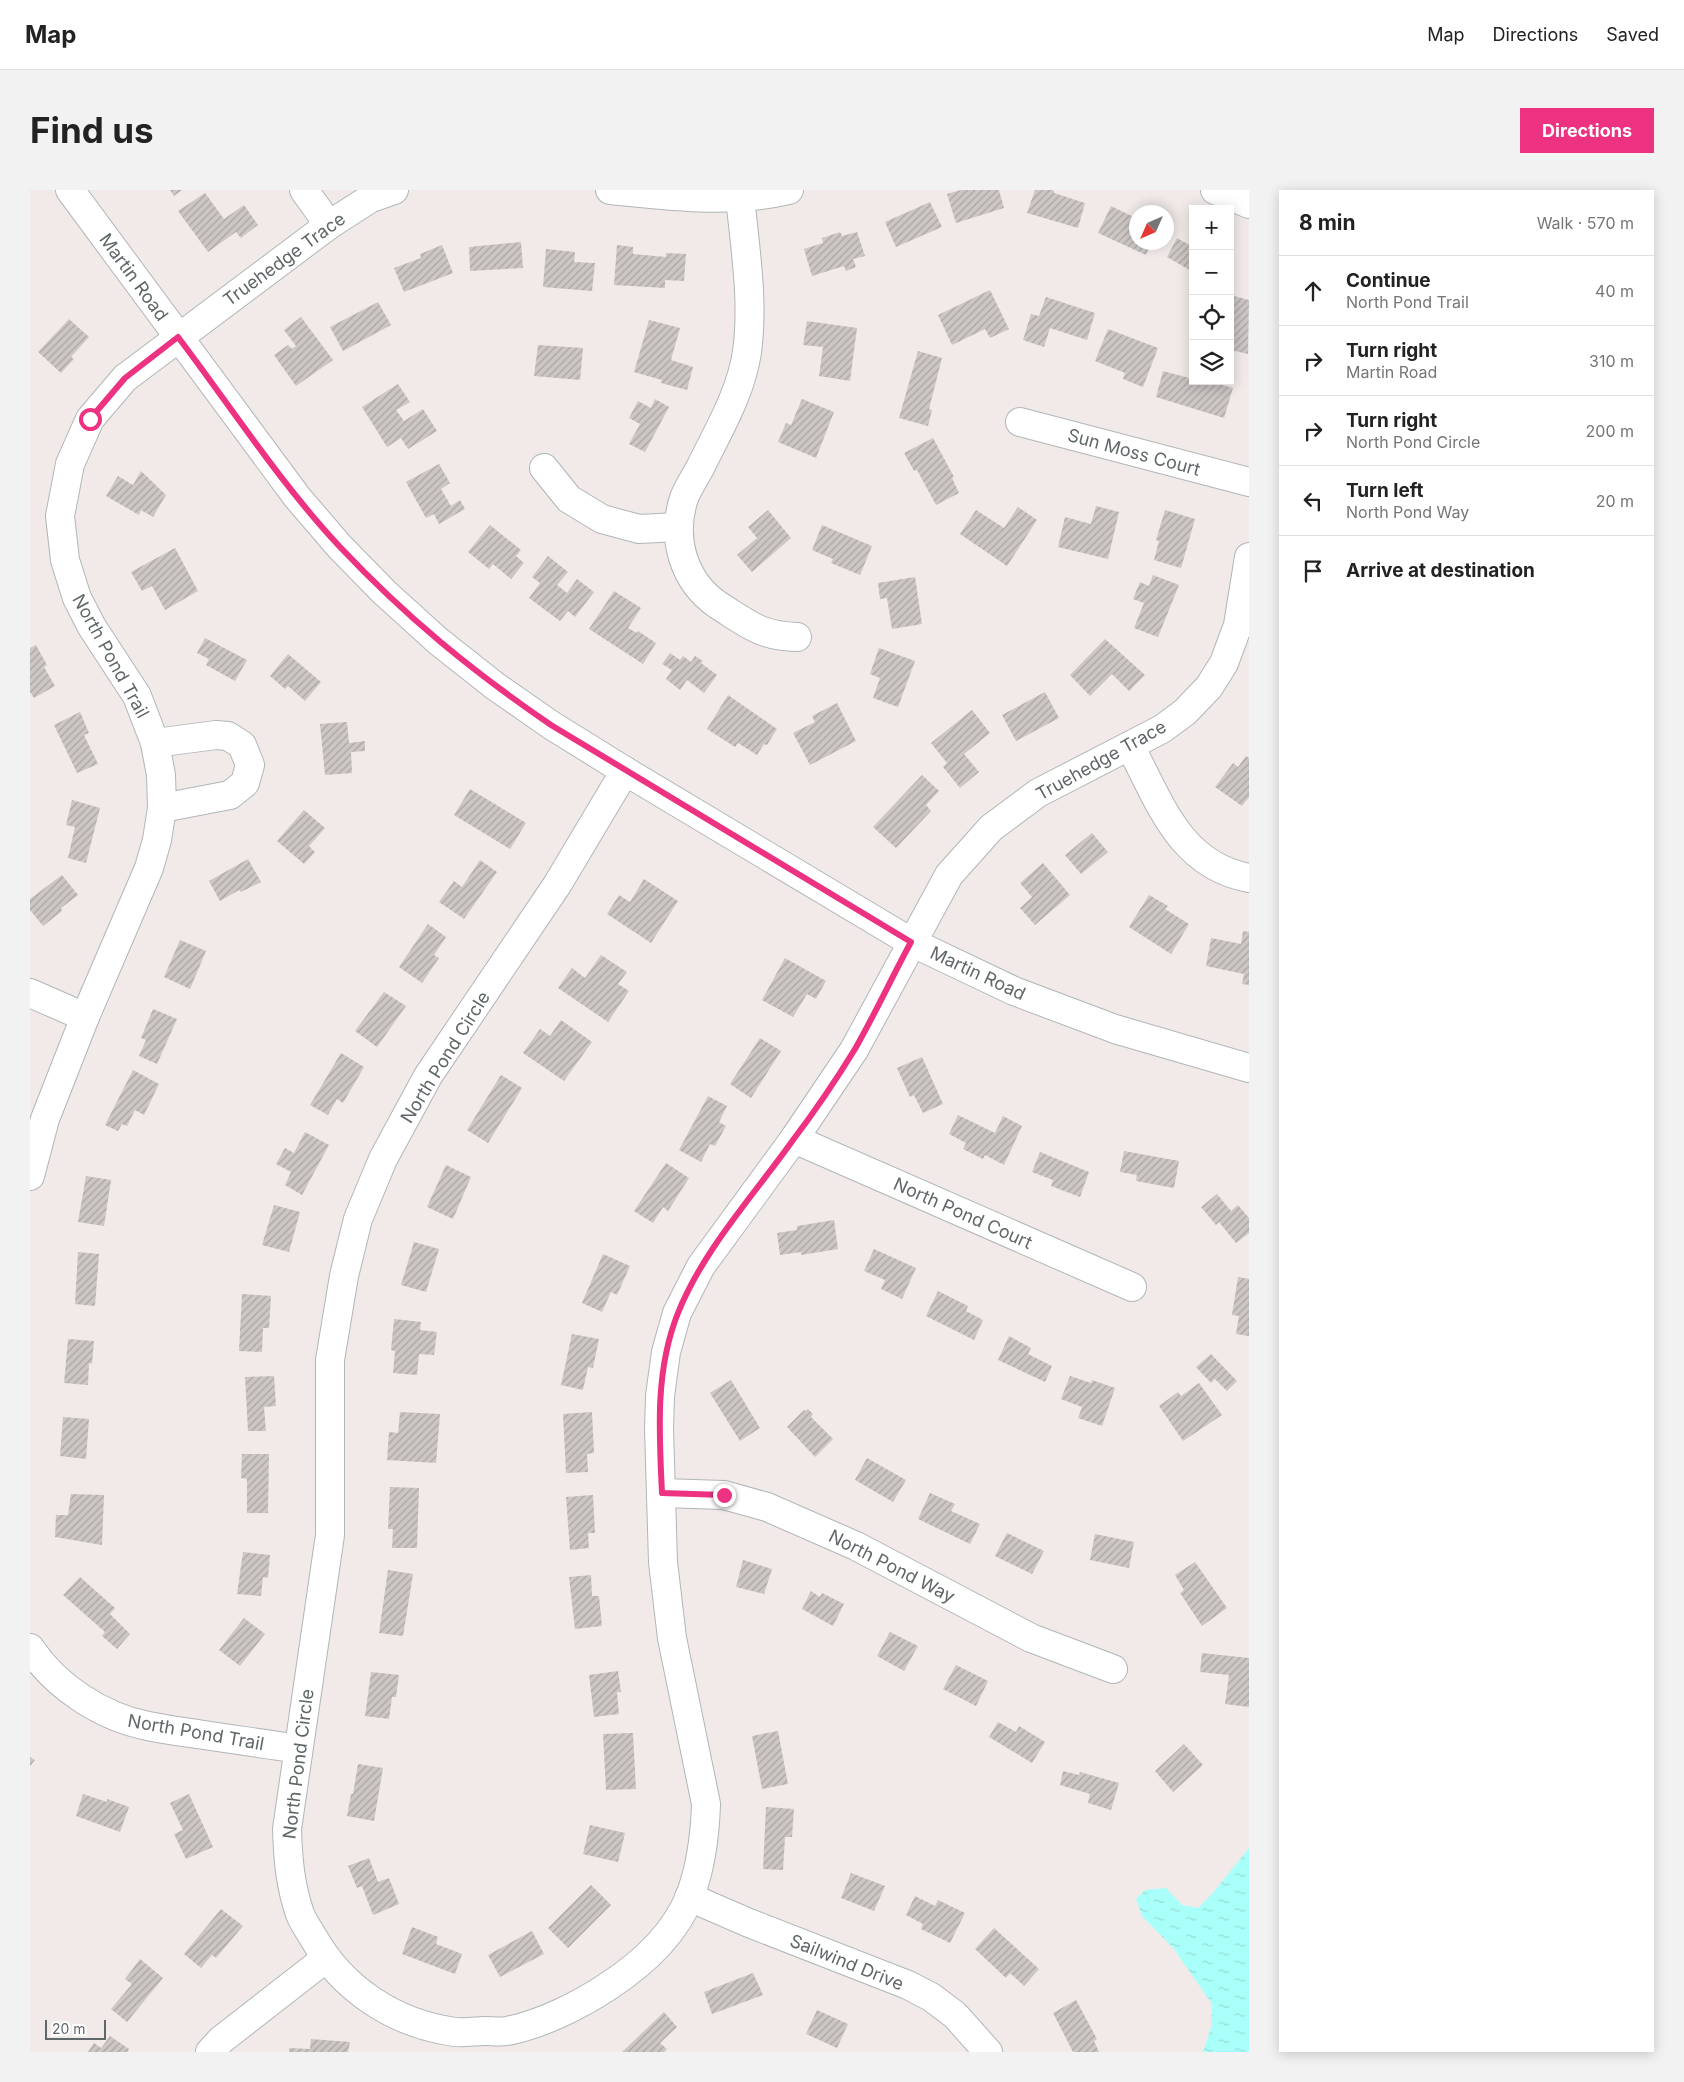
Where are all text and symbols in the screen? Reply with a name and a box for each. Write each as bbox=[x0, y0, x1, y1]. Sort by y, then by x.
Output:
text: Map bbox=[25, 20, 76, 49]
text: Map bbox=[1427, 24, 1465, 45]
text: Directions bbox=[1493, 24, 1578, 45]
text: Saved bbox=[1606, 24, 1659, 45]
button: Directions bbox=[1520, 108, 1654, 153]
text: Find us bbox=[30, 109, 154, 151]
north arrow bbox=[1129, 205, 1174, 250]
map controls bbox=[1189, 205, 1234, 385]
button: + bbox=[1189, 205, 1234, 250]
street label: Truehedge Trace bbox=[219, 208, 349, 310]
text: 8 min bbox=[1299, 210, 1356, 235]
text: Walk · 570 m bbox=[1537, 213, 1634, 233]
street label: Martin Road bbox=[95, 229, 173, 325]
button: − bbox=[1189, 250, 1234, 295]
text: Continue bbox=[1346, 269, 1431, 292]
icon: ahead bbox=[1299, 277, 1327, 305]
text: 40 m bbox=[1595, 281, 1634, 301]
text: North Pond Trail bbox=[1346, 292, 1469, 312]
button: locate bbox=[1189, 295, 1234, 340]
text: Turn right bbox=[1346, 339, 1437, 362]
button: layers bbox=[1189, 340, 1234, 385]
icon: right bbox=[1299, 347, 1327, 375]
text: 310 m bbox=[1589, 351, 1634, 371]
text: Martin Road bbox=[1346, 362, 1437, 382]
route start bbox=[79, 408, 102, 431]
text: Turn right bbox=[1346, 409, 1437, 432]
icon: right bbox=[1299, 417, 1327, 445]
text: 200 m bbox=[1586, 421, 1634, 441]
street label: Sun Moss Court bbox=[1065, 424, 1203, 480]
text: North Pond Circle bbox=[1346, 432, 1480, 452]
text: Turn left bbox=[1346, 479, 1424, 502]
icon: left bbox=[1299, 487, 1327, 515]
text: 20 m bbox=[1596, 491, 1634, 511]
text: North Pond Way bbox=[1346, 502, 1469, 522]
icon: arrive bbox=[1299, 557, 1327, 585]
text: Arrive at destination bbox=[1346, 559, 1535, 582]
street label: North Pond Trail bbox=[68, 591, 154, 721]
street label: Truehedge Trace bbox=[1032, 716, 1170, 804]
street label: Martin Road bbox=[927, 942, 1029, 1004]
street label: North Pond Circle bbox=[396, 987, 494, 1127]
street label: North Pond Court bbox=[890, 1173, 1036, 1253]
route end bbox=[713, 1484, 736, 1507]
street label: North Pond Way bbox=[825, 1525, 959, 1607]
street label: North Pond Circle bbox=[278, 1688, 318, 1840]
street label: North Pond Trail bbox=[126, 1710, 266, 1754]
street label: Sailwind Drive bbox=[787, 1930, 907, 1994]
scale bar bbox=[45, 2017, 106, 2040]
text: 20 m bbox=[52, 2020, 86, 2037]

